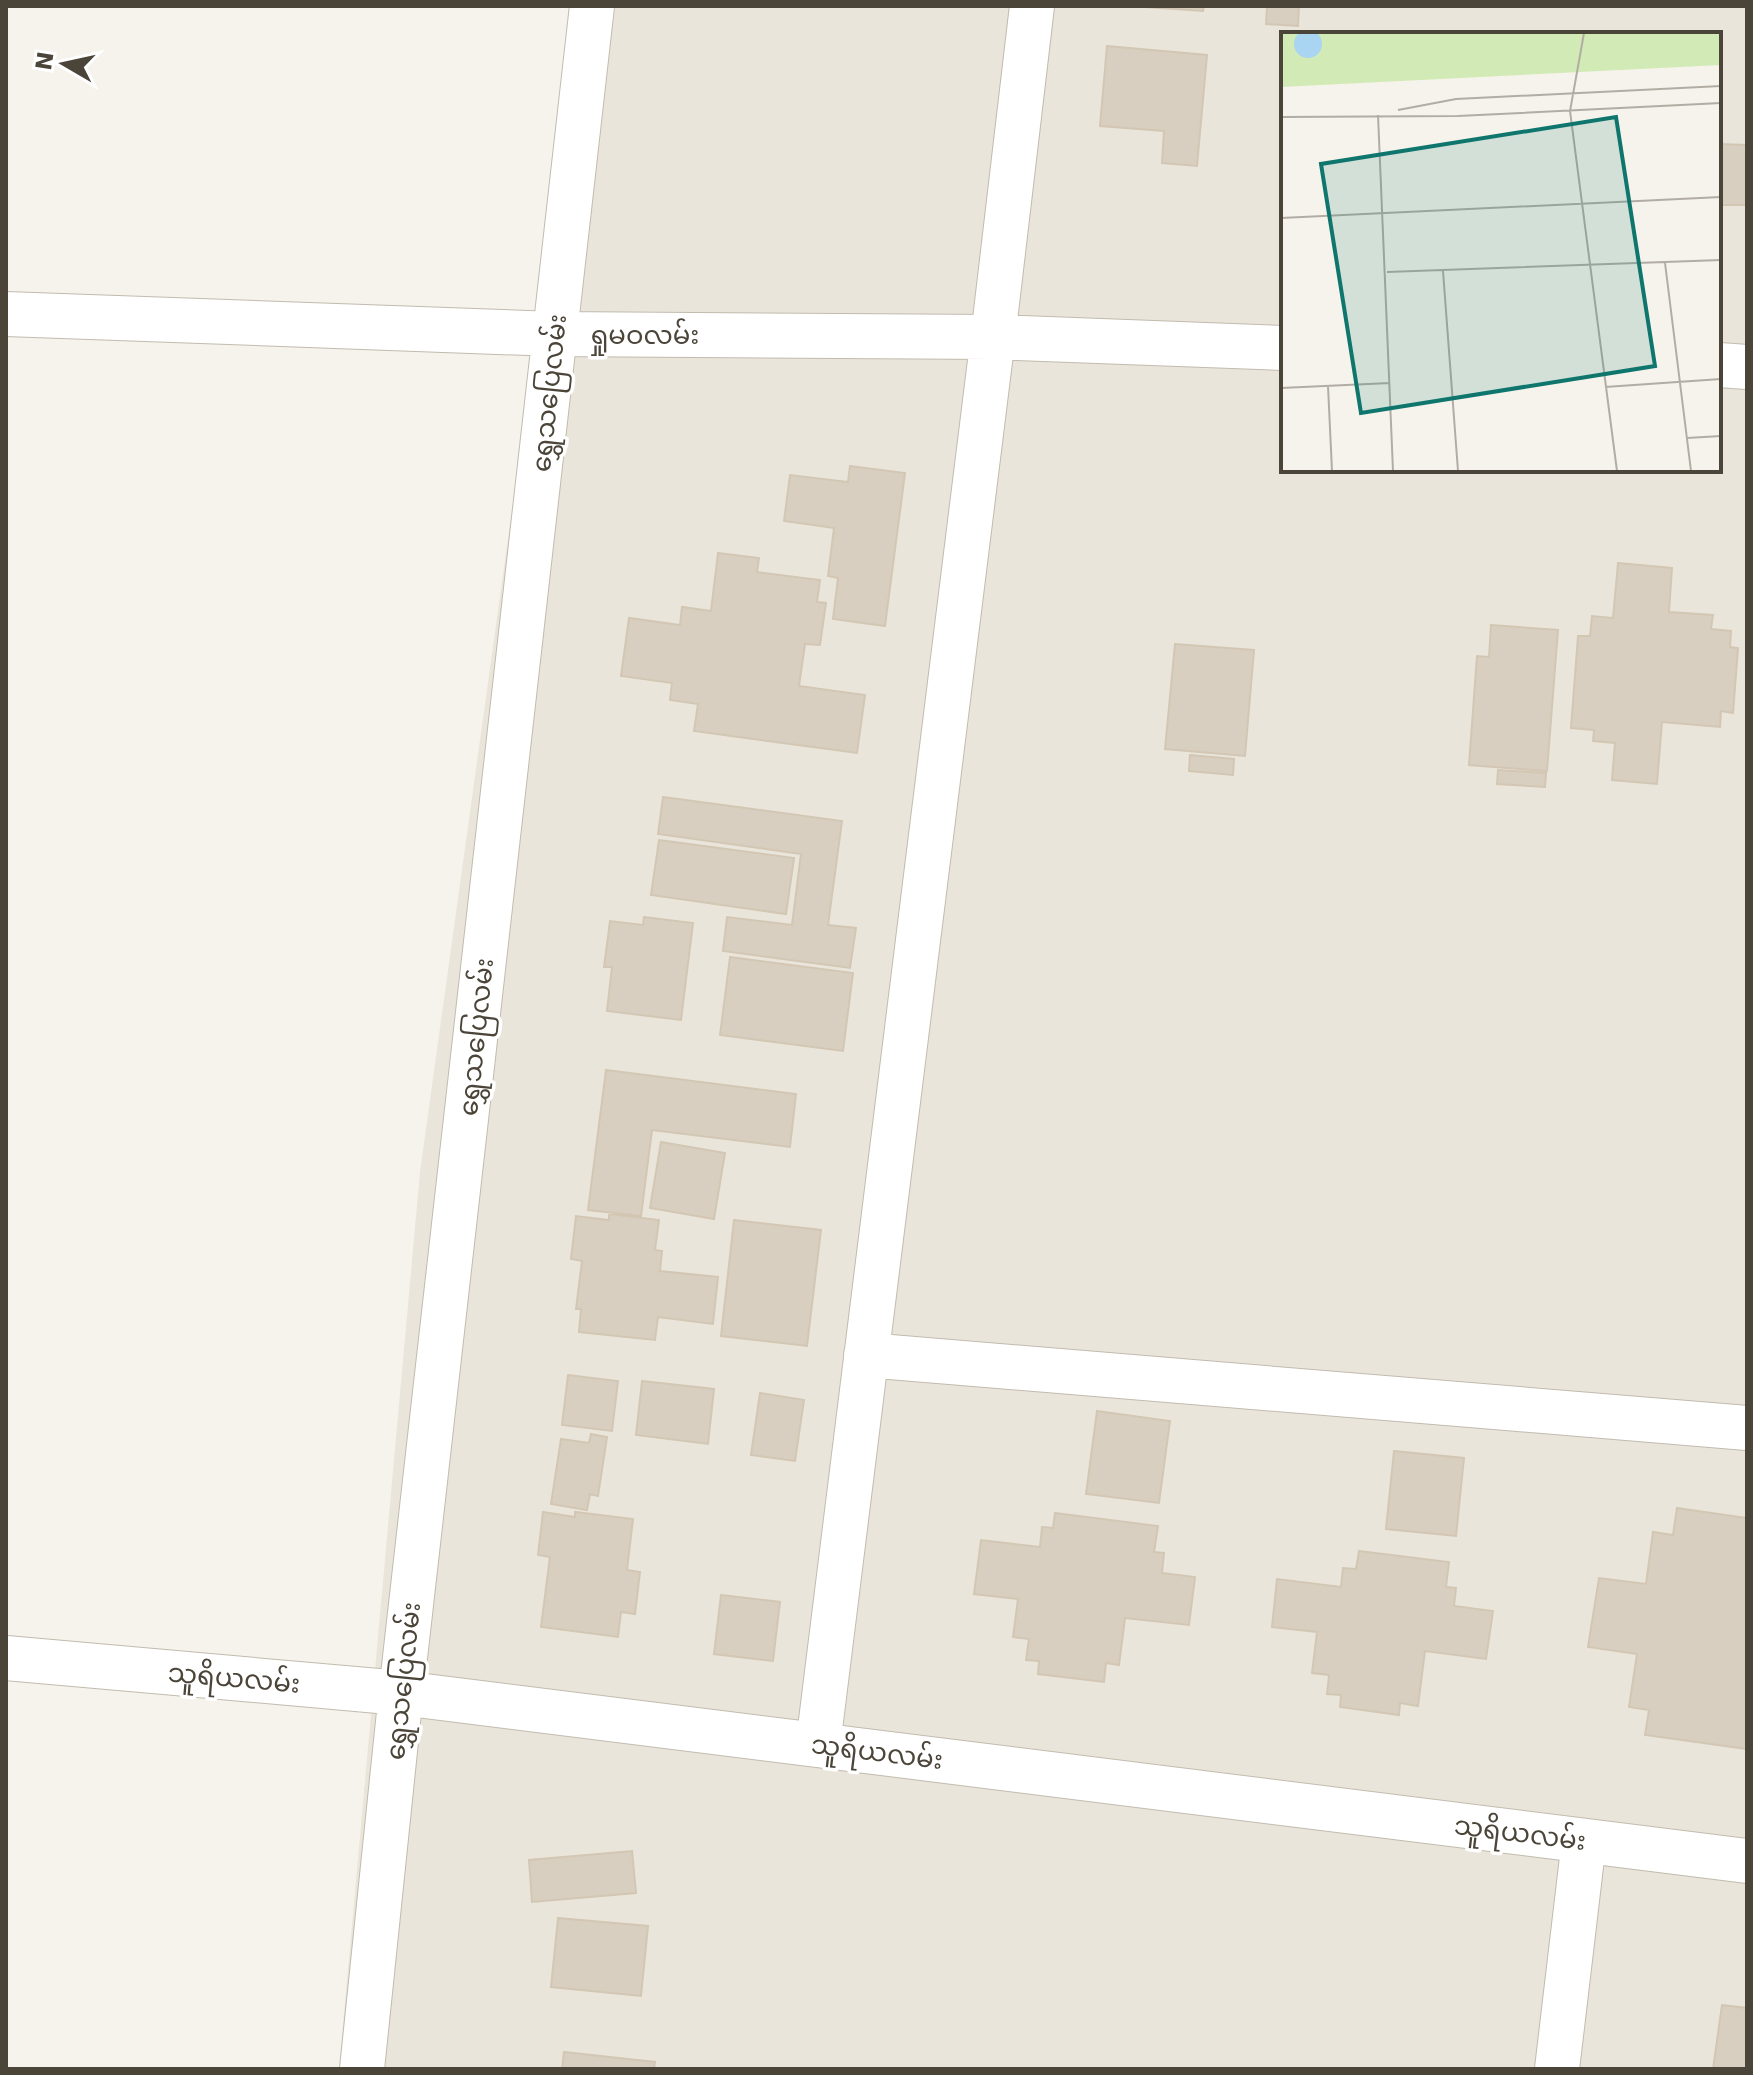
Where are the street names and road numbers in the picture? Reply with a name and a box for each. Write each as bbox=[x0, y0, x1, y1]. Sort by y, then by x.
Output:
street label: ရွှေသပြေလမ်း bbox=[524, 312, 578, 474]
street label: ရှုမဝလမ်း bbox=[589, 318, 699, 356]
street label: ရွှေသပြေလမ်း bbox=[451, 956, 505, 1118]
street label: ရွှေသပြေလမ်း bbox=[378, 1600, 432, 1762]
street label: သူရိယလမ်း bbox=[166, 1655, 301, 1705]
street label: သူရိယလမ်း bbox=[809, 1727, 945, 1781]
street label: သူရိယလမ်း bbox=[1452, 1808, 1588, 1862]

